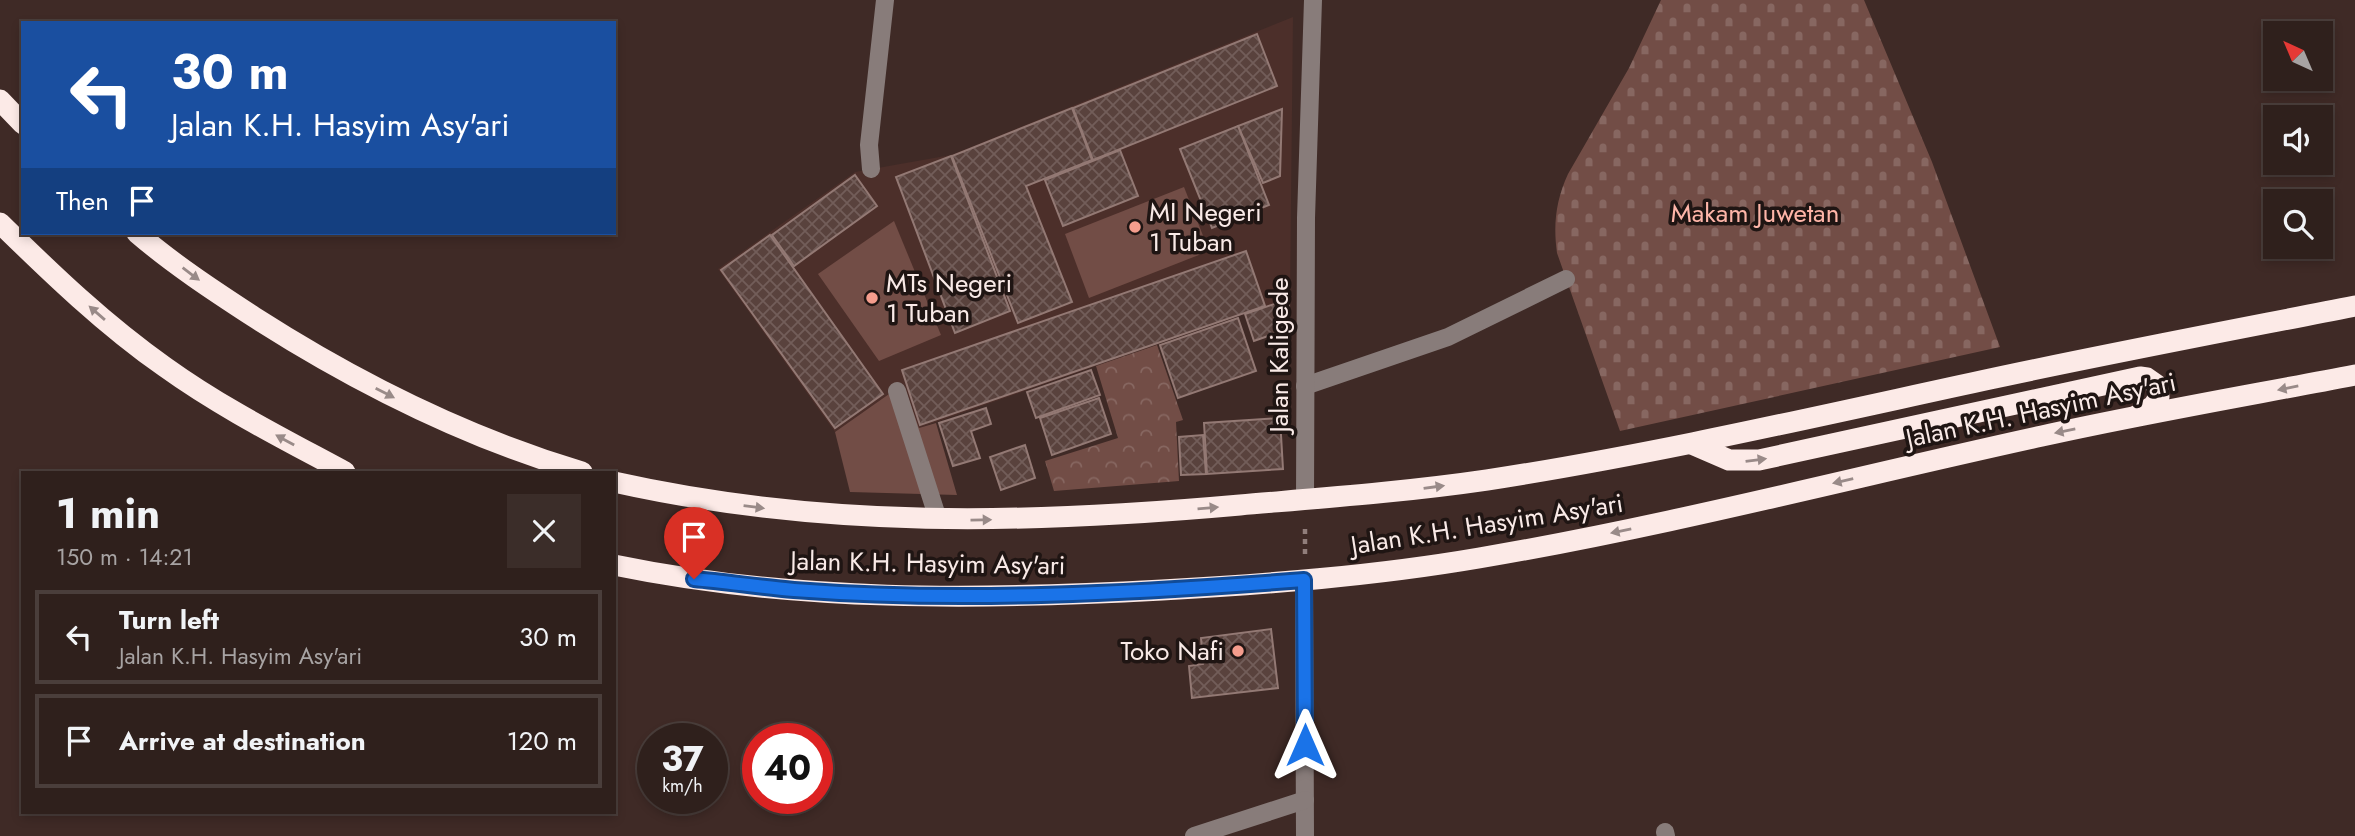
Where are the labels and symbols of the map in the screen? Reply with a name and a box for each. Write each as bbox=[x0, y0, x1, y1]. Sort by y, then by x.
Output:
north arrow bbox=[2263, 21, 2333, 91]
place label: MI Negeri 1 Tuban bbox=[1149, 193, 1262, 261]
park label: Makam Juwetan bbox=[1671, 194, 1839, 232]
marker: MI Negeri 1 Tuban bbox=[1127, 219, 1143, 235]
place label: MTs Negeri 1 Tuban bbox=[886, 264, 1012, 332]
one-way arrow bbox=[182, 267, 200, 281]
street label: Jalan Kaligede bbox=[1260, 277, 1298, 436]
marker: MTs Negeri 1 Tuban bbox=[864, 290, 880, 306]
one-way arrow bbox=[88, 305, 106, 321]
street label: Jalan K.H. Hasyim Asy'ari bbox=[1900, 363, 2179, 458]
one-way arrow bbox=[2277, 383, 2299, 394]
one-way arrow bbox=[375, 388, 395, 399]
one-way arrow bbox=[2053, 426, 2075, 437]
one-way arrow bbox=[276, 434, 295, 446]
one-way arrow bbox=[1745, 454, 1767, 465]
one-way arrow bbox=[1831, 476, 1853, 487]
one-way arrow bbox=[1423, 481, 1445, 492]
street label: Jalan K.H. Hasyim Asy'ari bbox=[1345, 484, 1626, 565]
one-way arrow bbox=[743, 501, 765, 512]
one-way arrow bbox=[1197, 502, 1219, 513]
pin bbox=[664, 507, 724, 579]
one-way arrow bbox=[970, 514, 992, 525]
one-way arrow bbox=[1610, 526, 1632, 537]
street label: Jalan K.H. Hasyim Asy'ari bbox=[787, 542, 1066, 584]
place label: Toko Nafi bbox=[1120, 632, 1224, 670]
marker: Toko Nafi bbox=[1230, 643, 1246, 659]
position arrow bbox=[1268, 708, 1342, 782]
speed limit sign: 40 bbox=[742, 723, 833, 814]

